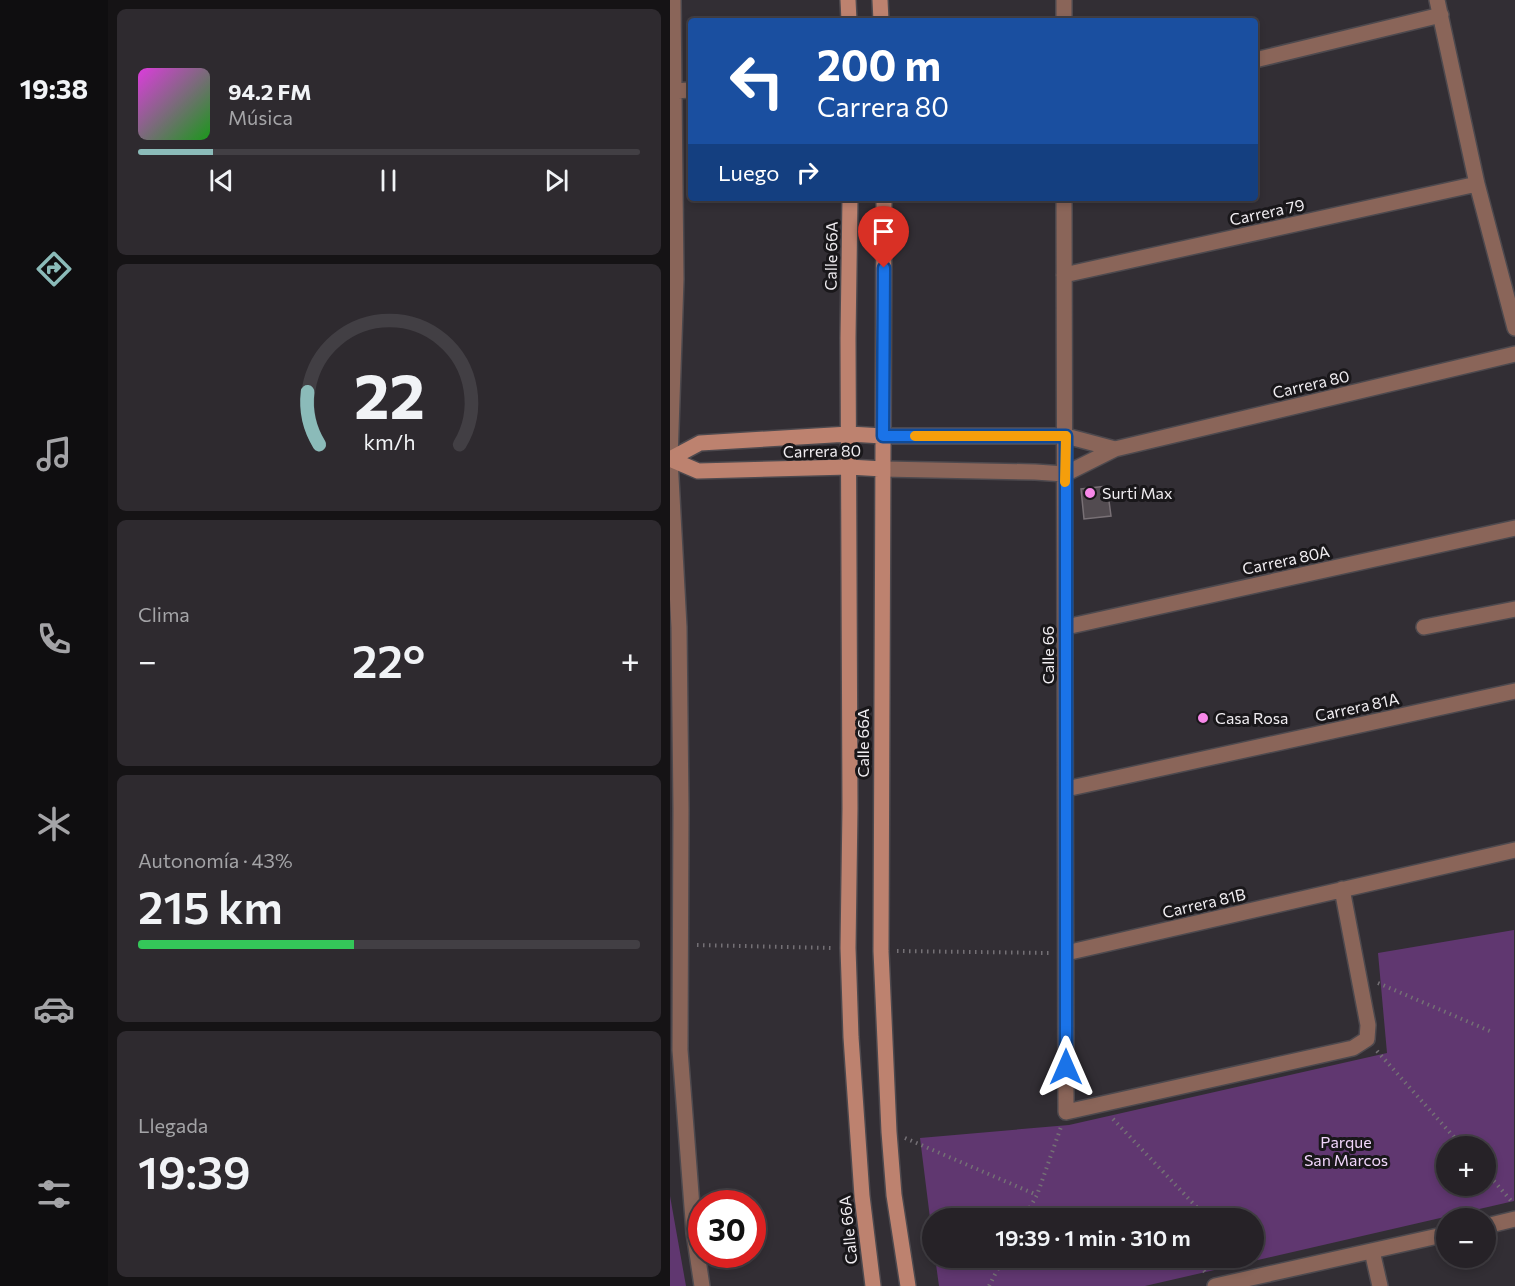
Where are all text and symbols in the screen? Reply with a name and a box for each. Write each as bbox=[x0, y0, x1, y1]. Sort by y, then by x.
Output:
text: 200 m bbox=[817, 38, 941, 90]
icon: left bbox=[718, 42, 796, 120]
text: 19:38 bbox=[20, 72, 88, 105]
text: 94.2 FM bbox=[228, 78, 311, 105]
text: Carrera 80 bbox=[817, 90, 949, 123]
text: Música bbox=[228, 105, 293, 129]
icon: right bbox=[791, 156, 824, 189]
text: Luego bbox=[718, 159, 779, 186]
icon: previous bbox=[205, 164, 238, 197]
icon: pause bbox=[372, 164, 405, 197]
icon: next bbox=[540, 164, 573, 197]
street label: Carrera 79 bbox=[1228, 194, 1306, 229]
pin bbox=[858, 206, 909, 268]
icon: arrive bbox=[867, 215, 900, 248]
street label: Calle 66A bbox=[820, 221, 841, 291]
icon: directions bbox=[33, 248, 75, 290]
text: 22 bbox=[353, 356, 425, 432]
street label: Carrera 80 bbox=[1271, 365, 1351, 402]
text: km/h bbox=[363, 428, 415, 454]
icon: music bbox=[33, 433, 75, 475]
street label: Carrera 80 bbox=[783, 440, 861, 461]
place label: Surti Max bbox=[1102, 483, 1173, 502]
marker: Surti Max bbox=[1083, 486, 1097, 500]
street label: Carrera 80A bbox=[1241, 541, 1331, 578]
text: Clima bbox=[138, 602, 190, 626]
icon: phone bbox=[33, 618, 75, 660]
street label: Calle 66 bbox=[1038, 626, 1057, 684]
text: 22° bbox=[352, 632, 425, 687]
text: − bbox=[138, 639, 157, 680]
text: + bbox=[621, 639, 640, 680]
street label: Carrera 81A bbox=[1313, 688, 1401, 725]
street label: Calle 66A bbox=[853, 708, 872, 778]
place label: Casa Rosa bbox=[1215, 708, 1288, 727]
marker: Casa Rosa bbox=[1196, 711, 1210, 725]
icon: climate bbox=[33, 803, 75, 845]
text: Autonomía · 43% bbox=[138, 848, 293, 872]
text: 215 km bbox=[138, 878, 283, 933]
street label: Carrera 81B bbox=[1160, 884, 1247, 921]
icon: car bbox=[33, 988, 75, 1030]
position arrow bbox=[1034, 1035, 1098, 1099]
text: Llegada bbox=[138, 1113, 208, 1137]
park label: Parque San Marcos bbox=[1304, 1132, 1388, 1169]
map controls bbox=[1436, 1136, 1496, 1268]
button: + bbox=[1436, 1136, 1496, 1196]
text: 19:39 bbox=[138, 1143, 251, 1198]
icon: filters bbox=[33, 1173, 75, 1215]
speed limit sign: 30 bbox=[688, 1190, 766, 1268]
street label: Calle 66A bbox=[834, 1195, 861, 1265]
button: − bbox=[1436, 1208, 1496, 1268]
text: 19:39 · 1 min · 310 m bbox=[995, 1224, 1191, 1251]

